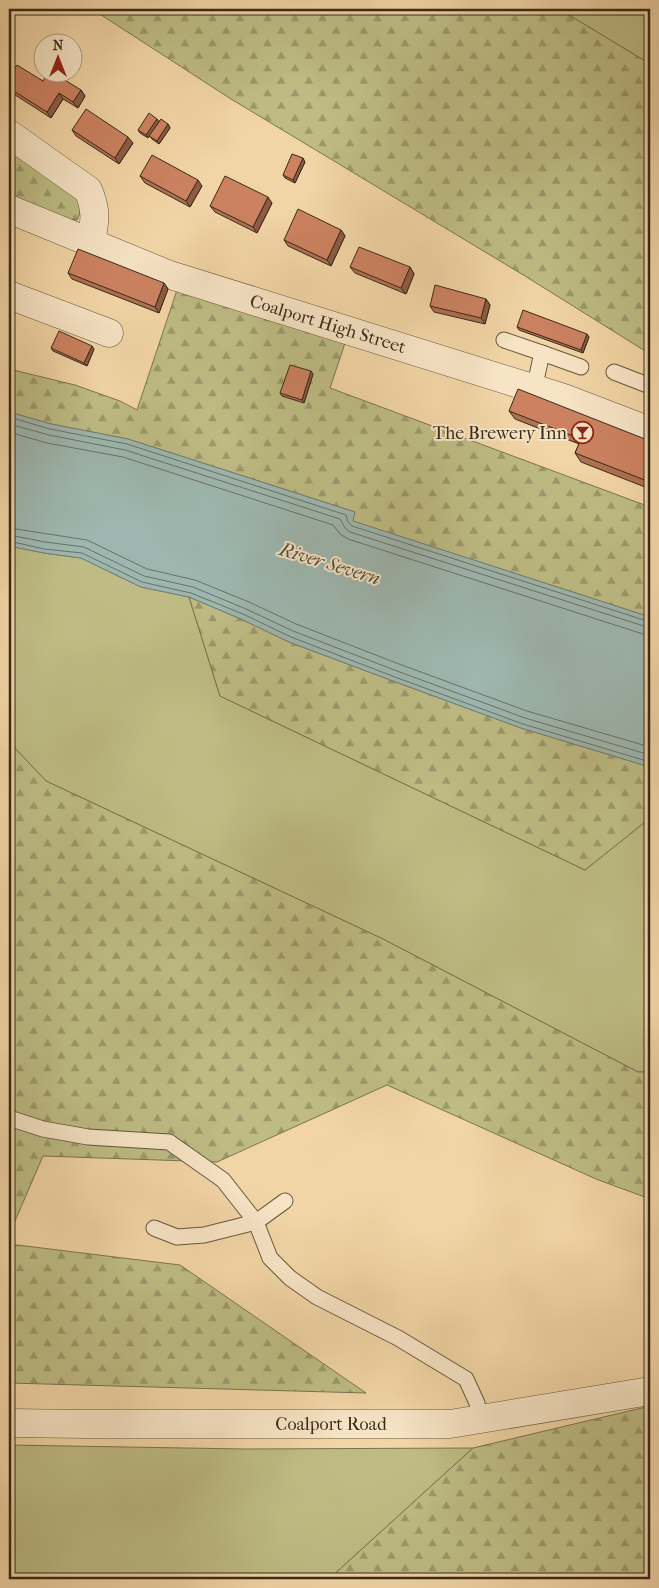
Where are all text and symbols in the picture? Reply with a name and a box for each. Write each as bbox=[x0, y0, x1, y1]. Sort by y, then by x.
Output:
north arrow bbox=[32, 32, 82, 82]
text: N bbox=[53, 37, 64, 54]
street label: Coalport High Street bbox=[247, 291, 409, 358]
bar icon: The Brewery Inn bbox=[571, 421, 595, 445]
place label: The Brewery Inn bbox=[433, 423, 568, 444]
water label: River Severn bbox=[275, 538, 383, 590]
street label: Coalport Road bbox=[275, 1414, 387, 1435]

